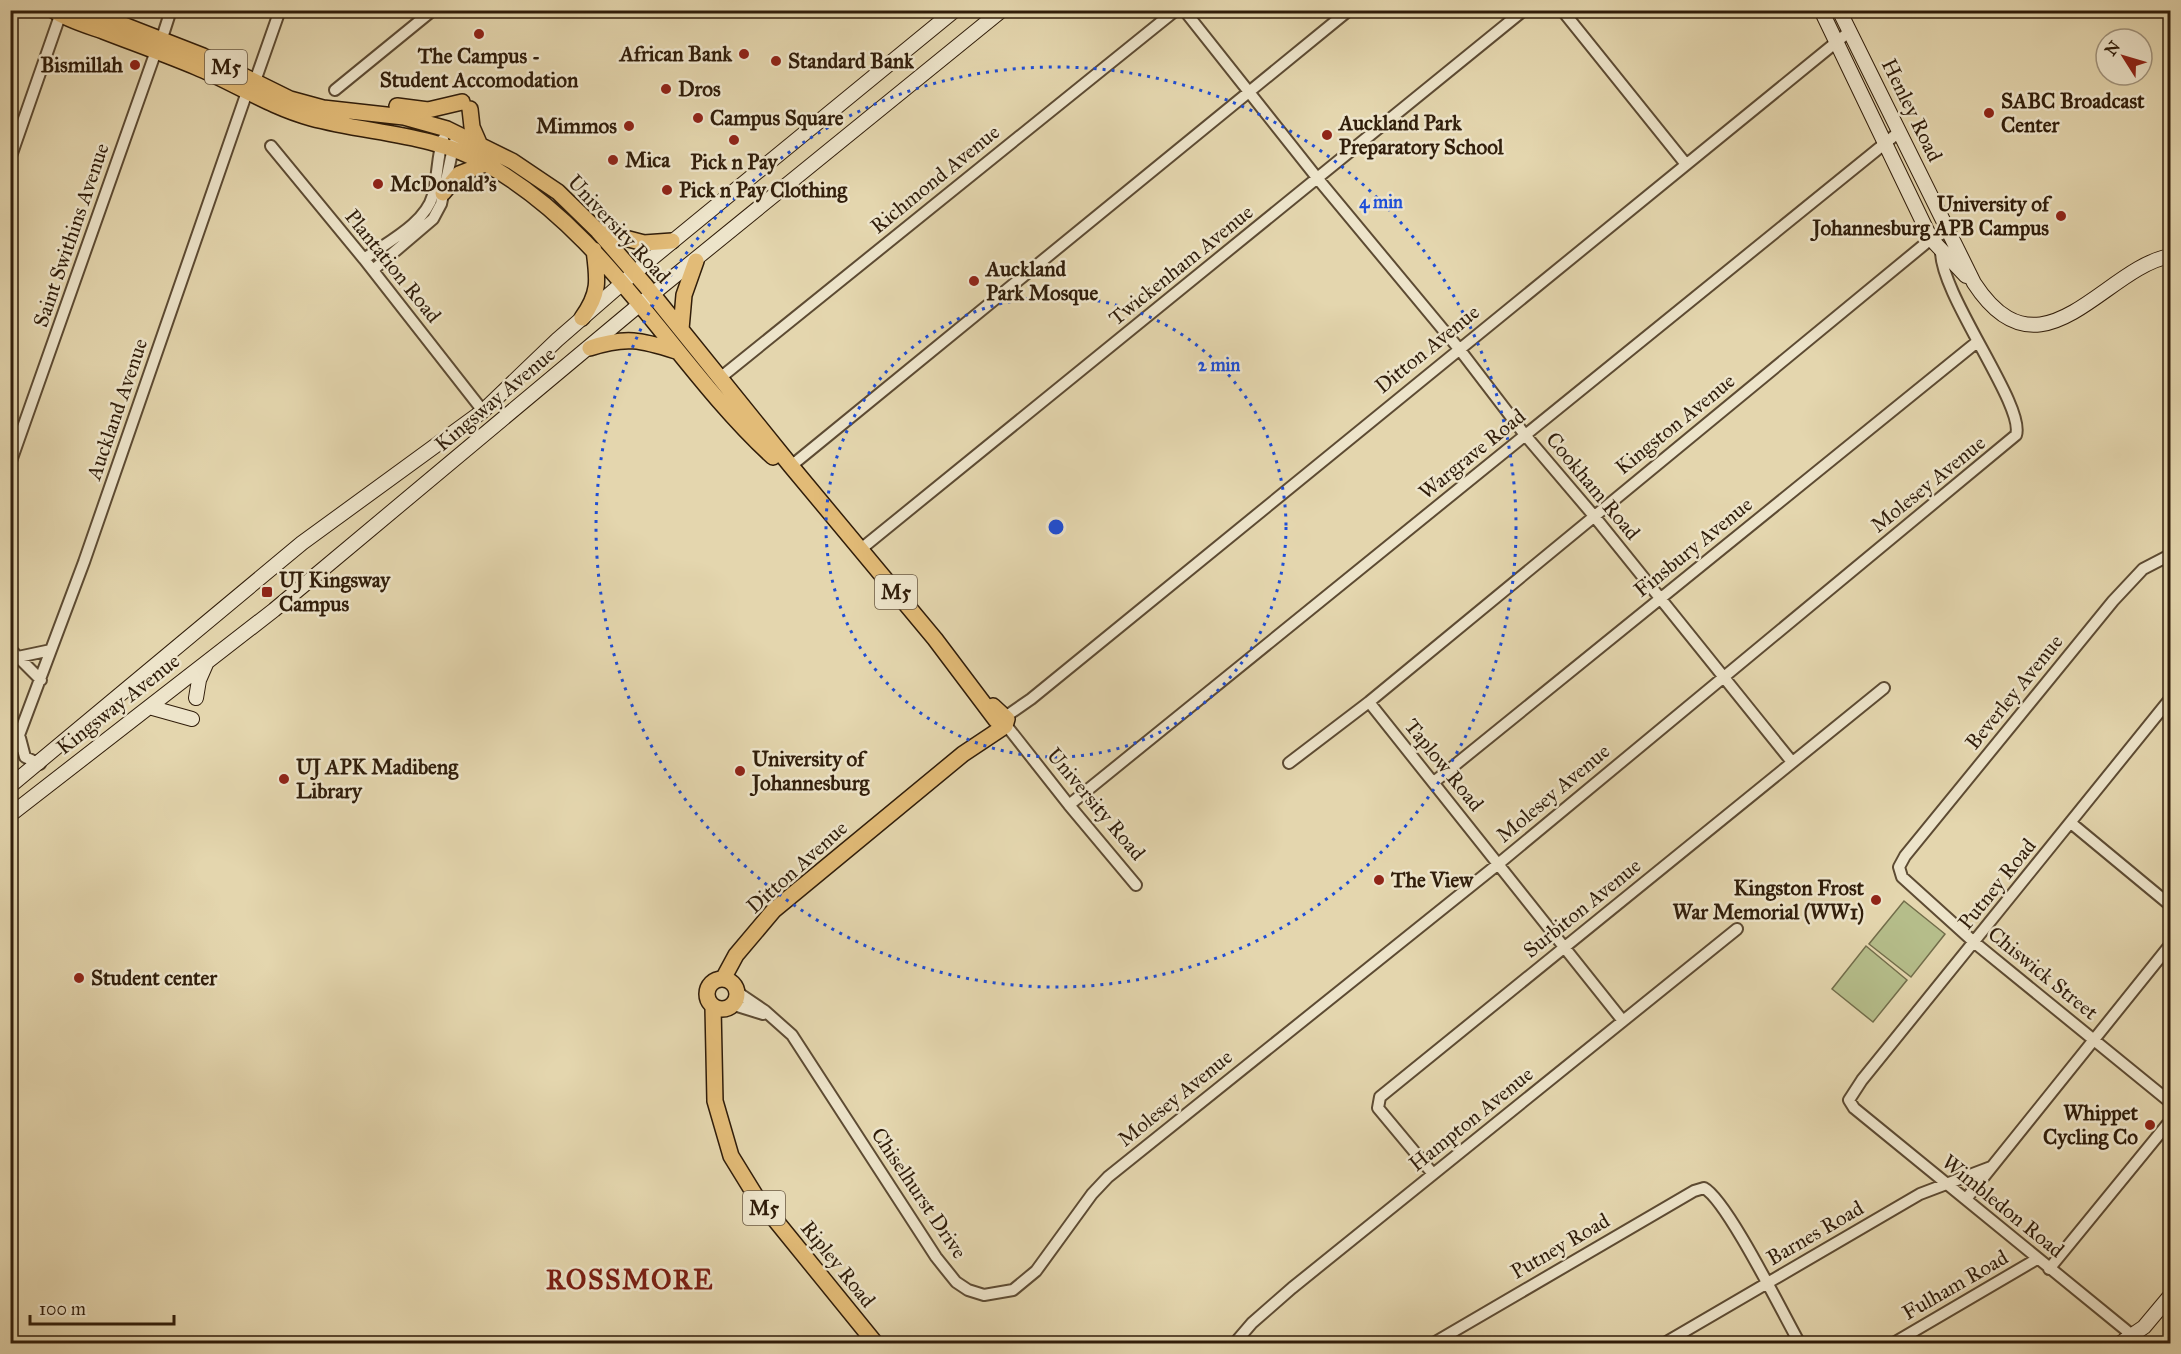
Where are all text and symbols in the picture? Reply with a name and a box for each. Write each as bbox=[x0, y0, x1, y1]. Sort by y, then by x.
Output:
marker: The Campus - Student Accomodation bbox=[472, 27, 486, 41]
north arrow bbox=[2094, 27, 2154, 87]
text: N bbox=[2101, 37, 2124, 59]
place label: African Bank bbox=[618, 41, 733, 67]
place label: The Campus - Student Accomodation bbox=[380, 43, 579, 93]
marker: African Bank bbox=[737, 47, 751, 61]
place label: Standard Bank bbox=[788, 48, 915, 74]
road number: M5 bbox=[205, 50, 247, 84]
place label: Bismillah bbox=[40, 52, 123, 78]
marker: Standard Bank bbox=[769, 54, 783, 68]
street label: Henley Road bbox=[1876, 54, 1948, 166]
marker: Bismillah bbox=[128, 58, 142, 72]
place label: Dros bbox=[678, 76, 721, 102]
marker: Dros bbox=[659, 82, 673, 96]
place label: SABC Broadcast Center bbox=[2001, 88, 2145, 138]
place label: Campus Square bbox=[710, 105, 844, 131]
marker: SABC Broadcast Center bbox=[1982, 106, 1996, 120]
place label: Auckland Park Preparatory School bbox=[1337, 110, 1505, 160]
marker: Campus Square bbox=[691, 111, 705, 125]
place label: Mimmos bbox=[536, 113, 617, 139]
marker: Mimmos bbox=[622, 119, 636, 133]
street label: Richmond Avenue bbox=[865, 119, 1005, 239]
marker: Auckland Park Preparatory School bbox=[1320, 128, 1334, 142]
marker: Pick n Pay bbox=[727, 133, 741, 147]
street label: Saint Swithins Avenue bbox=[27, 139, 115, 330]
place label: Mica bbox=[625, 147, 671, 173]
place label: Pick n Pay bbox=[691, 149, 779, 175]
marker: Mica bbox=[606, 153, 620, 167]
street label: University Road bbox=[562, 169, 676, 289]
place label: McDonald's bbox=[390, 171, 497, 197]
marker: McDonald's bbox=[371, 177, 385, 191]
place label: Pick n Pay Clothing bbox=[679, 177, 848, 203]
marker: Pick n Pay Clothing bbox=[660, 183, 674, 197]
text: 4 min bbox=[1359, 191, 1403, 214]
place label: University of Johannesburg APB Campus bbox=[1809, 191, 2053, 242]
street label: Twickenham Avenue bbox=[1104, 199, 1258, 331]
street label: Plantation Road bbox=[339, 204, 447, 328]
marker: University of Johannesburg APB Campus bbox=[2054, 209, 2068, 223]
place label: Auckland Park Mosque bbox=[984, 256, 1099, 306]
marker: Auckland Park Mosque bbox=[967, 274, 981, 288]
street label: Ditton Avenue bbox=[1370, 299, 1485, 399]
street label: Auckland Avenue bbox=[80, 335, 153, 484]
street label: Kingsway Avenue bbox=[429, 341, 561, 457]
text: 2 min bbox=[1198, 354, 1241, 376]
street label: Kingston Avenue bbox=[1610, 368, 1740, 480]
street label: Wargrave Road bbox=[1413, 403, 1531, 505]
street label: Cookham Road bbox=[1540, 427, 1646, 546]
street label: Molesey Avenue bbox=[1865, 430, 1991, 538]
street label: Finsbury Avenue bbox=[1628, 491, 1758, 603]
centre of rings bbox=[1046, 517, 1066, 537]
place label: UJ Kingsway Campus bbox=[279, 567, 391, 617]
road number: M5 bbox=[875, 575, 917, 609]
marker: UJ Kingsway Campus bbox=[260, 585, 274, 599]
street label: Beverley Avenue bbox=[1960, 629, 2068, 755]
street label: Kingsway Avenue bbox=[51, 648, 185, 760]
street label: Taplow Road bbox=[1399, 713, 1490, 817]
street label: Molesey Avenue bbox=[1491, 738, 1615, 848]
street label: University Road bbox=[1041, 742, 1151, 866]
place label: University of Johannesburg bbox=[749, 746, 871, 797]
place label: UJ APK Madibeng Library bbox=[296, 754, 459, 804]
marker: University of Johannesburg bbox=[733, 764, 747, 778]
marker: UJ APK Madibeng Library bbox=[277, 772, 291, 786]
street label: Ditton Avenue bbox=[741, 815, 853, 919]
street label: Putney Road bbox=[1952, 833, 2042, 935]
street label: Surbiton Avenue bbox=[1518, 852, 1646, 963]
place label: The View bbox=[1390, 867, 1474, 893]
marker: The View bbox=[1372, 873, 1386, 887]
place label: Kingston Frost War Memorial (WW1) bbox=[1672, 875, 1865, 925]
marker: Kingston Frost War Memorial (WW1) bbox=[1869, 893, 1883, 907]
street label: Chiswick Street bbox=[1983, 921, 2104, 1026]
place label: Student center bbox=[91, 965, 218, 991]
marker: Student center bbox=[72, 971, 86, 985]
street label: Molesey Avenue bbox=[1112, 1044, 1238, 1152]
street label: Hampton Avenue bbox=[1404, 1061, 1539, 1177]
place label: Whippet Cycling Co bbox=[2043, 1100, 2139, 1150]
marker: Whippet Cycling Co bbox=[2143, 1118, 2157, 1132]
street label: Chiselhurst Drive bbox=[866, 1122, 973, 1264]
street label: Wimbledon Road bbox=[1937, 1149, 2070, 1263]
road number: M5 bbox=[743, 1191, 785, 1225]
street label: Barnes Road bbox=[1762, 1195, 1869, 1271]
street label: Putney Road bbox=[1506, 1207, 1614, 1285]
street label: Ripley Road bbox=[795, 1215, 881, 1313]
street label: Fulham Road bbox=[1897, 1244, 2013, 1326]
district label: ROSSMORE bbox=[546, 1263, 714, 1296]
scale bar bbox=[30, 1288, 174, 1326]
text: 100 m bbox=[39, 1298, 86, 1320]

